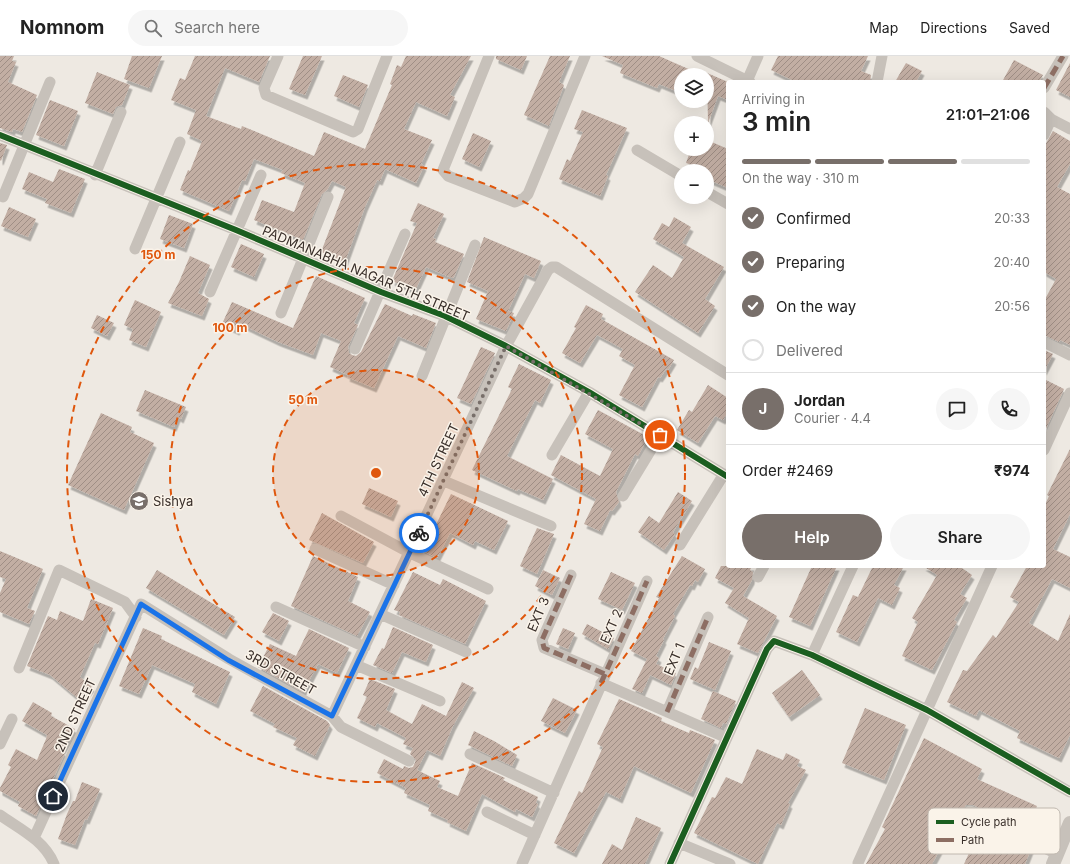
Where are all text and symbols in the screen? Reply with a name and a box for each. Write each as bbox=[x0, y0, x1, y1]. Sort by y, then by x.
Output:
search box bbox=[128, 10, 408, 46]
text: Nomnom bbox=[20, 16, 104, 39]
icon: search bbox=[142, 17, 164, 39]
text: Search here bbox=[174, 18, 260, 37]
text: Map bbox=[869, 19, 898, 36]
text: Directions bbox=[920, 19, 987, 36]
text: Saved bbox=[1009, 19, 1050, 36]
map controls bbox=[674, 68, 714, 204]
button: layers bbox=[674, 68, 714, 108]
text: Arriving in bbox=[742, 91, 805, 107]
text: 21:01–21:06 bbox=[946, 105, 1030, 124]
text: 3 min bbox=[742, 106, 811, 137]
button: + bbox=[674, 116, 714, 156]
button: − bbox=[674, 164, 714, 204]
text: On the way · 310 m bbox=[742, 170, 859, 186]
icon: check bbox=[742, 207, 764, 229]
text: Confirmed bbox=[776, 209, 851, 228]
text: 20:33 bbox=[994, 210, 1030, 226]
street label: PADMANABHA NAGAR 5TH STREET bbox=[260, 222, 472, 324]
text: 150 m bbox=[141, 247, 175, 262]
icon: check bbox=[742, 251, 764, 273]
text: Preparing bbox=[776, 253, 845, 272]
text: 20:40 bbox=[994, 254, 1030, 270]
icon: check bbox=[742, 295, 764, 317]
text: On the way bbox=[776, 297, 856, 316]
text: 20:56 bbox=[994, 298, 1030, 314]
text: 100 m bbox=[212, 320, 248, 335]
text: Delivered bbox=[776, 341, 843, 360]
button: chat bbox=[936, 388, 978, 430]
button: phone bbox=[988, 388, 1030, 430]
text: Jordan bbox=[794, 391, 845, 410]
text: 50 m bbox=[288, 392, 318, 407]
text: J bbox=[759, 399, 767, 418]
text: Courier · 4.4 bbox=[794, 410, 871, 426]
pin bbox=[643, 418, 677, 452]
street label: 4TH STREET bbox=[414, 421, 462, 499]
icon: bag bbox=[649, 424, 671, 446]
text: Order #2469 bbox=[742, 461, 833, 480]
text: ₹974 bbox=[994, 461, 1030, 480]
centre of rings bbox=[369, 466, 383, 480]
school or university icon: Sishya bbox=[128, 490, 150, 512]
place label: Sishya bbox=[153, 493, 193, 509]
courier bbox=[399, 513, 439, 553]
button: Help bbox=[742, 514, 882, 560]
button: Share bbox=[890, 514, 1030, 560]
icon: bike bbox=[408, 522, 430, 544]
street label: EXT 3 bbox=[524, 594, 552, 634]
street label: EXT 2 bbox=[596, 606, 626, 646]
street label: EXT 1 bbox=[660, 640, 688, 678]
street label: 3RD STREET bbox=[243, 646, 319, 698]
street label: 2ND STREET bbox=[51, 675, 99, 755]
pin bbox=[36, 779, 70, 813]
icon: home bbox=[42, 785, 64, 807]
legend bbox=[928, 808, 1060, 854]
text: Cycle path bbox=[961, 815, 1017, 829]
text: Path bbox=[961, 833, 984, 847]

